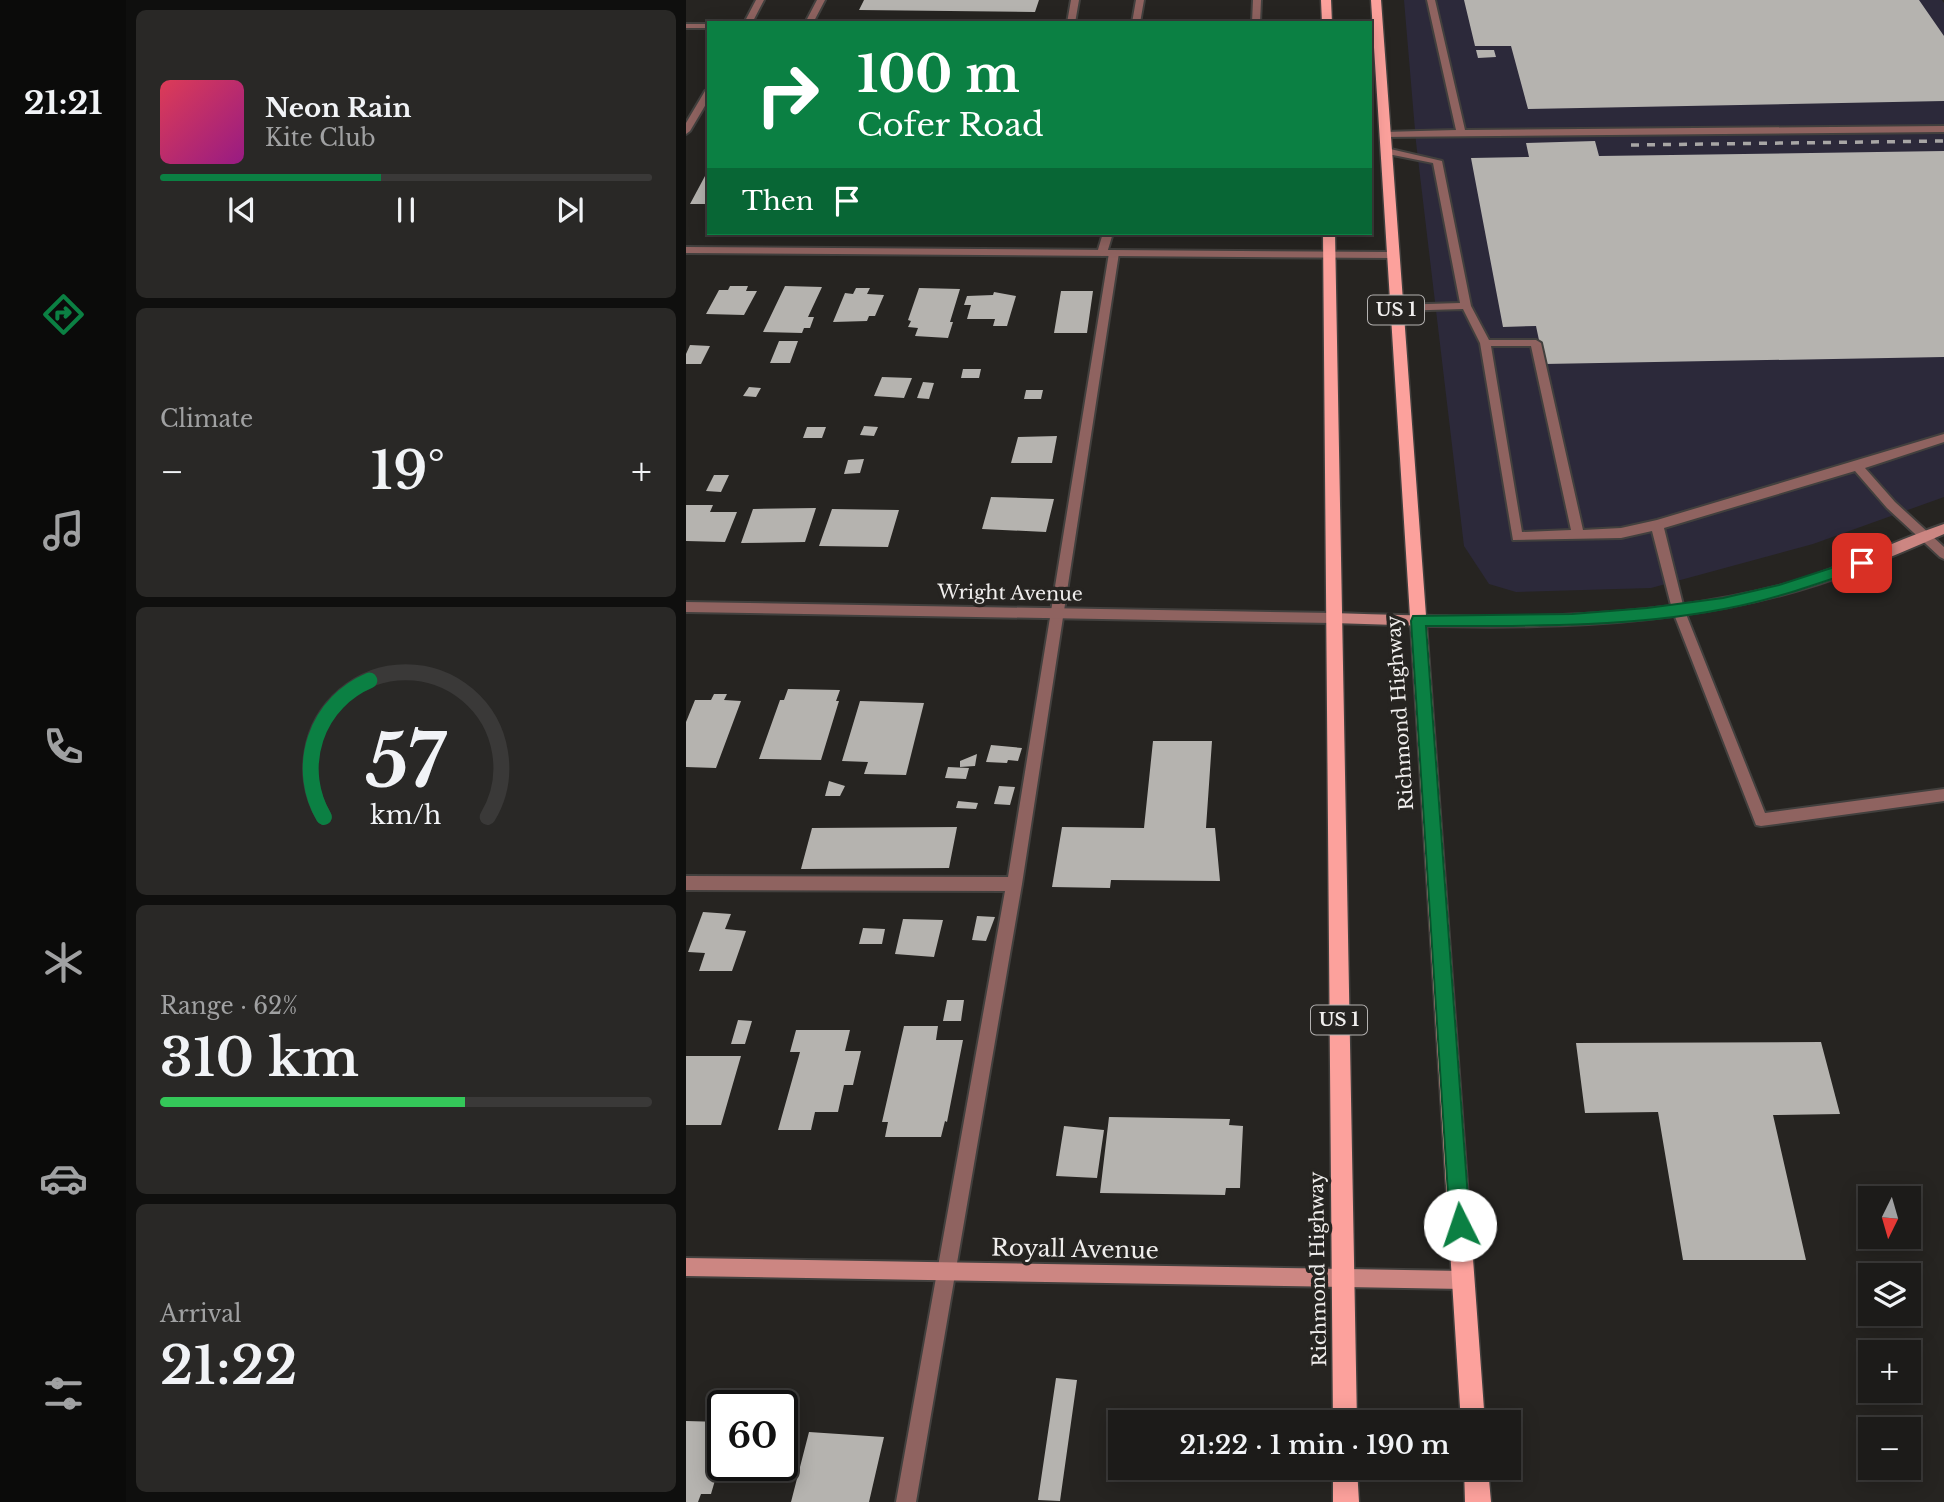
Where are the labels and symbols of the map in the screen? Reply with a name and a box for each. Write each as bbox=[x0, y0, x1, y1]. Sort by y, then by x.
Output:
road number: US 1 bbox=[1368, 296, 1424, 324]
pin bbox=[1832, 533, 1892, 593]
street label: Wright Avenue bbox=[936, 580, 1083, 606]
street label: Richmond Highway bbox=[1382, 615, 1418, 811]
road number: US 1 bbox=[1311, 1006, 1367, 1035]
street label: Richmond Highway bbox=[1305, 1171, 1331, 1367]
north arrow bbox=[1858, 1186, 1922, 1250]
position arrow bbox=[1423, 1188, 1497, 1262]
street label: Royall Avenue bbox=[991, 1234, 1159, 1264]
speed limit sign: 60 bbox=[707, 1390, 798, 1481]

